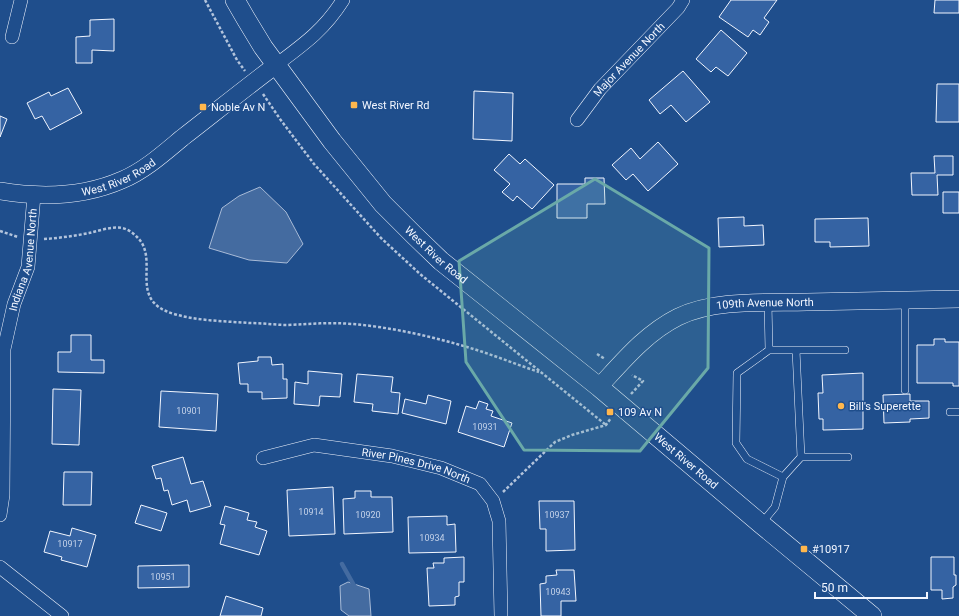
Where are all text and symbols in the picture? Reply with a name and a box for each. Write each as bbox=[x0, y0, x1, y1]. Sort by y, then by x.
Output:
street label: Major Avenue North bbox=[591, 20, 668, 99]
place label: West River Rd bbox=[362, 99, 429, 112]
marker: West River Rd bbox=[349, 100, 359, 110]
place label: Noble Av N bbox=[211, 101, 265, 114]
marker: Noble Av N bbox=[198, 102, 208, 112]
street label: West River Road bbox=[81, 156, 158, 199]
street label: Indiana Avenue North bbox=[7, 208, 40, 312]
street label: West River Road bbox=[402, 224, 470, 287]
street label: 109th Avenue North bbox=[715, 296, 814, 313]
place label: Bill's Superette bbox=[849, 400, 921, 413]
marker: Bill's Superette bbox=[836, 401, 846, 411]
house number: 10901 bbox=[176, 406, 202, 416]
place label: 109 Av N bbox=[618, 406, 662, 419]
marker: 109 Av N bbox=[605, 407, 615, 417]
house number: 10931 bbox=[472, 422, 498, 432]
street label: West River Road bbox=[651, 430, 721, 492]
street label: River Pines Drive North bbox=[361, 446, 472, 486]
house number: 10914 bbox=[298, 507, 324, 517]
house number: 10920 bbox=[355, 510, 381, 520]
house number: 10937 bbox=[544, 510, 570, 520]
house number: 10934 bbox=[419, 533, 445, 543]
house number: 10917 bbox=[57, 539, 83, 549]
place label: #10917 bbox=[812, 543, 850, 556]
marker: #10917 bbox=[799, 544, 809, 554]
house number: 10951 bbox=[150, 572, 176, 582]
scale bar bbox=[815, 574, 927, 600]
text: 50 m bbox=[821, 581, 848, 595]
house number: 10943 bbox=[545, 587, 571, 597]

